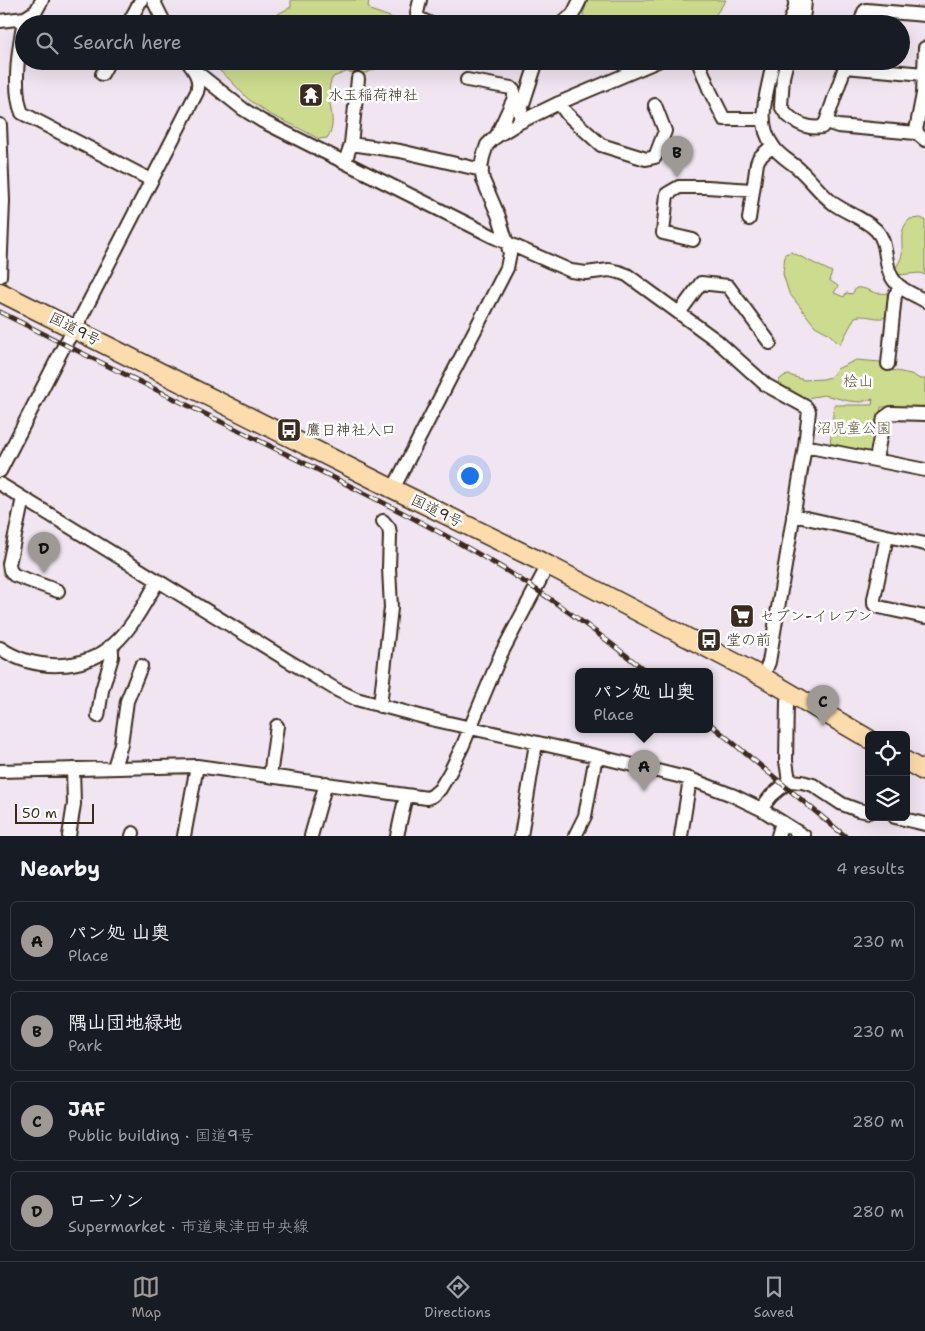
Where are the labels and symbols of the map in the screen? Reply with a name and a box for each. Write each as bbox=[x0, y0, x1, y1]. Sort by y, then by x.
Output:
temple icon: 水玉稲荷神社 bbox=[298, 82, 324, 108]
place label: 水玉稲荷神社 bbox=[328, 85, 418, 105]
pin: B bbox=[661, 136, 693, 177]
street label: 国道9号 bbox=[46, 307, 104, 351]
park label: 桧山 bbox=[843, 371, 873, 391]
bus stop icon: 鷹日神社入口 bbox=[276, 417, 302, 443]
park label: 沼児童公園 bbox=[816, 418, 892, 438]
place label: 鷹日神社入口 bbox=[306, 420, 396, 440]
your location bbox=[457, 463, 483, 489]
street label: 国道9号 bbox=[408, 490, 466, 532]
pin: D bbox=[28, 532, 60, 573]
supermarket icon: セブン-イレブン bbox=[729, 603, 755, 629]
place label: セブン-イレブン bbox=[760, 606, 872, 626]
bus stop icon: 堂の前 bbox=[696, 627, 722, 653]
place label: 堂の前 bbox=[726, 630, 771, 650]
pin: C bbox=[807, 685, 839, 726]
pin: A bbox=[628, 750, 660, 791]
scale bar bbox=[15, 801, 94, 824]

